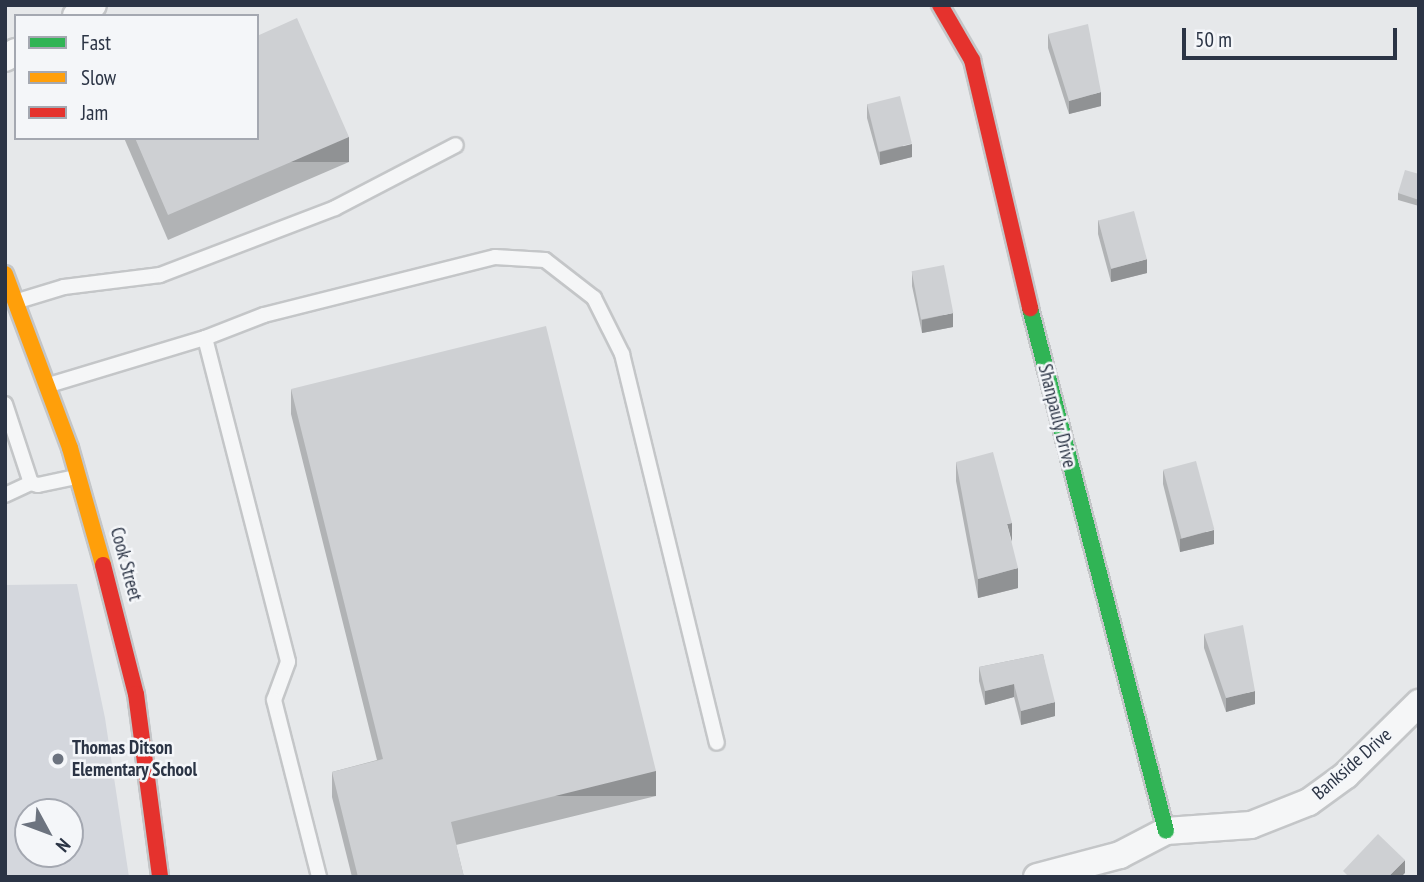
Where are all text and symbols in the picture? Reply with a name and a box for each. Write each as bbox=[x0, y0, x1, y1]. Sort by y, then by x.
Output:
legend bbox=[14, 14, 259, 140]
scale bar bbox=[1186, 14, 1401, 58]
text: 50 m bbox=[1195, 26, 1232, 53]
text: Fast bbox=[81, 29, 111, 56]
text: Slow bbox=[81, 64, 116, 91]
text: Jam bbox=[81, 99, 108, 126]
street label: Shanpauly Drive bbox=[1033, 361, 1081, 471]
street label: Cook Street bbox=[105, 525, 147, 603]
street label: Bankside Drive bbox=[1308, 723, 1396, 805]
place label: Thomas Ditson Elementary School bbox=[72, 737, 198, 781]
marker: Thomas Ditson Elementary School bbox=[50, 751, 66, 767]
north arrow bbox=[14, 798, 84, 868]
text: N bbox=[51, 834, 76, 857]

